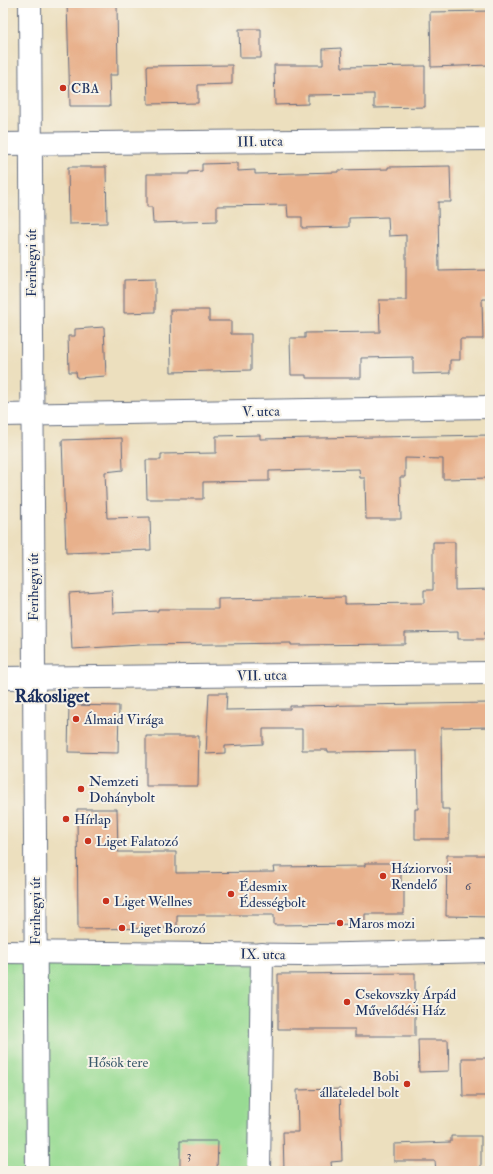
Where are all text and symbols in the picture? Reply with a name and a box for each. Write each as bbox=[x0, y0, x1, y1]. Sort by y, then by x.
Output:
place label: CBA bbox=[71, 80, 99, 97]
marker: CBA bbox=[58, 83, 68, 93]
street label: III. utca bbox=[237, 133, 283, 150]
street label: Ferihegyi út bbox=[23, 229, 41, 297]
street label: V. utca bbox=[242, 403, 280, 420]
street label: Ferihegyi út bbox=[25, 553, 43, 621]
street label: VII. utca bbox=[237, 667, 287, 684]
district label: Rákosliget bbox=[15, 685, 90, 708]
place label: Álmaid Virága bbox=[83, 711, 164, 728]
marker: Álmaid Virága bbox=[71, 714, 81, 724]
place label: Nemzeti Dohánybolt bbox=[89, 773, 155, 807]
marker: Nemzeti Dohánybolt bbox=[76, 784, 86, 794]
place label: Hírlap bbox=[74, 811, 111, 829]
marker: Hírlap bbox=[61, 814, 71, 824]
place label: Liget Falatozó bbox=[96, 833, 179, 850]
marker: Liget Falatozó bbox=[83, 836, 93, 846]
place label: Háziorvosi Rendelő bbox=[391, 860, 452, 893]
marker: Háziorvosi Rendelő bbox=[378, 871, 388, 881]
street label: Ferihegyi út bbox=[27, 877, 45, 945]
place label: Édesmix Édességbolt bbox=[239, 878, 306, 911]
house number: 6 bbox=[465, 879, 472, 894]
marker: Édesmix Édességbolt bbox=[226, 889, 236, 899]
place label: Liget Wellnes bbox=[114, 893, 192, 910]
marker: Liget Wellnes bbox=[101, 896, 111, 906]
place label: Maros mozi bbox=[348, 915, 415, 932]
marker: Maros mozi bbox=[335, 918, 345, 928]
place label: Liget Borozó bbox=[130, 920, 206, 937]
marker: Liget Borozó bbox=[117, 923, 127, 933]
street label: IX. utca bbox=[240, 946, 286, 963]
place label: Csekovszky Árpád Művelődési Ház bbox=[355, 986, 456, 1019]
marker: Csekovszky Árpád Művelődési Ház bbox=[342, 997, 352, 1007]
park label: Hősök tere bbox=[88, 1054, 148, 1071]
place label: Bobi állateledel bolt bbox=[320, 1068, 399, 1101]
marker: Bobi állateledel bolt bbox=[402, 1079, 412, 1089]
house number: 3 bbox=[187, 1148, 191, 1163]

